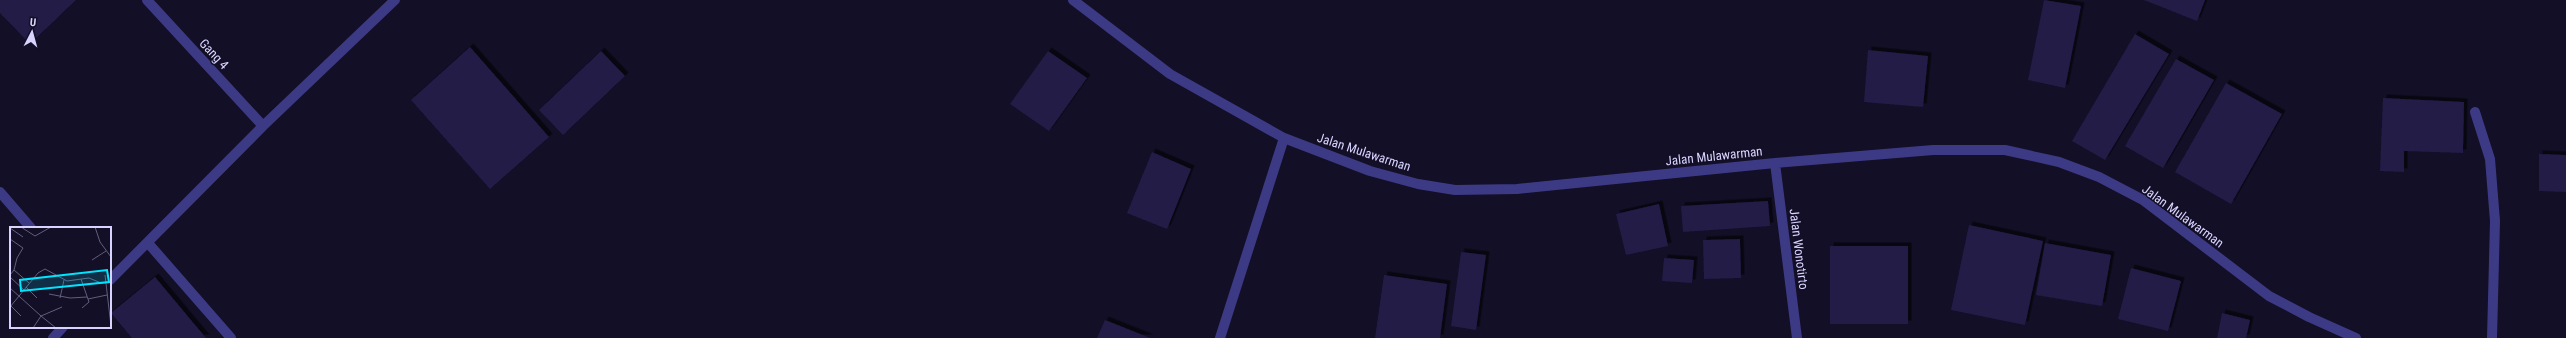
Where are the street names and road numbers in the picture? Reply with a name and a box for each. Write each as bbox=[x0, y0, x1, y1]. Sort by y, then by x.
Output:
street label: Gang 4 bbox=[196, 36, 232, 73]
street label: Jalan Mulawarman bbox=[1315, 130, 1413, 174]
street label: Jalan Mulawarman bbox=[1665, 143, 1763, 169]
street label: Jalan Mulawarman bbox=[2139, 181, 2227, 251]
street label: Jalan Wonotirto bbox=[1787, 208, 1811, 290]

